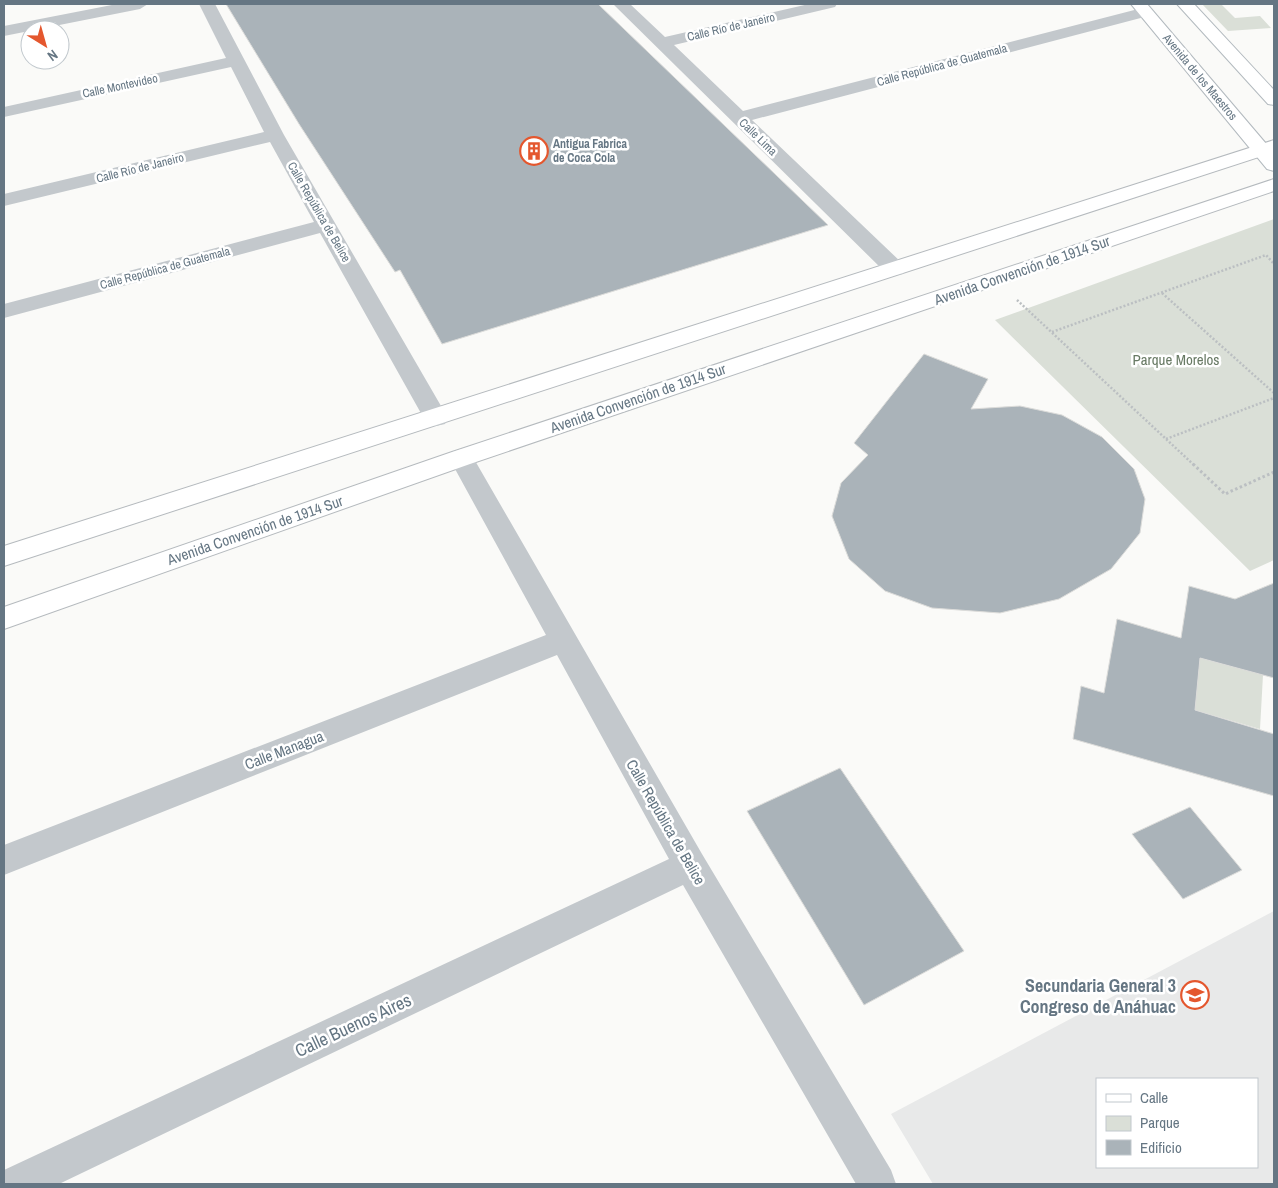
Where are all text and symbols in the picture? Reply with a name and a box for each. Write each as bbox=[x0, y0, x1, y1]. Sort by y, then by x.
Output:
street label: Calle Río de Janeiro bbox=[685, 9, 777, 45]
north arrow bbox=[20, 20, 70, 70]
street label: Avenida de los Maestros bbox=[1158, 30, 1241, 124]
street label: Calle República de Guatemala bbox=[875, 40, 1009, 90]
text: N bbox=[44, 46, 62, 65]
street label: Calle Montevideo bbox=[81, 70, 159, 102]
street label: Calle Lima bbox=[736, 115, 781, 159]
building icon: Antigua Fabrica de Coca Cola bbox=[519, 136, 549, 166]
place label: Antigua Fabrica de Coca Cola bbox=[553, 136, 627, 166]
street label: Calle Río de Janeiro bbox=[95, 149, 185, 187]
street label: Calle República de Belice bbox=[284, 159, 354, 265]
street label: Avenida Convención de 1914 Sur bbox=[930, 230, 1113, 310]
street label: Calle República de Guatemala bbox=[98, 243, 232, 293]
park label: Parque Morelos bbox=[1133, 349, 1219, 370]
street label: Avenida Convención de 1914 Sur bbox=[546, 358, 729, 438]
street label: Avenida Convención de 1914 Sur bbox=[163, 490, 346, 570]
street label: Calle Managua bbox=[242, 725, 327, 775]
street label: Calle República de Belice bbox=[622, 755, 711, 889]
place label: Secundaria General 3 Congreso de Anáhuac bbox=[1020, 973, 1176, 1019]
school or university icon: Secundaria General 3 Congreso de Anáhuac bbox=[1180, 980, 1210, 1010]
street label: Calle Buenos Aires bbox=[291, 987, 415, 1063]
legend bbox=[1096, 1078, 1258, 1168]
text: Calle bbox=[1140, 1087, 1168, 1108]
text: Parque bbox=[1140, 1112, 1180, 1133]
text: Edificio bbox=[1140, 1137, 1182, 1158]

